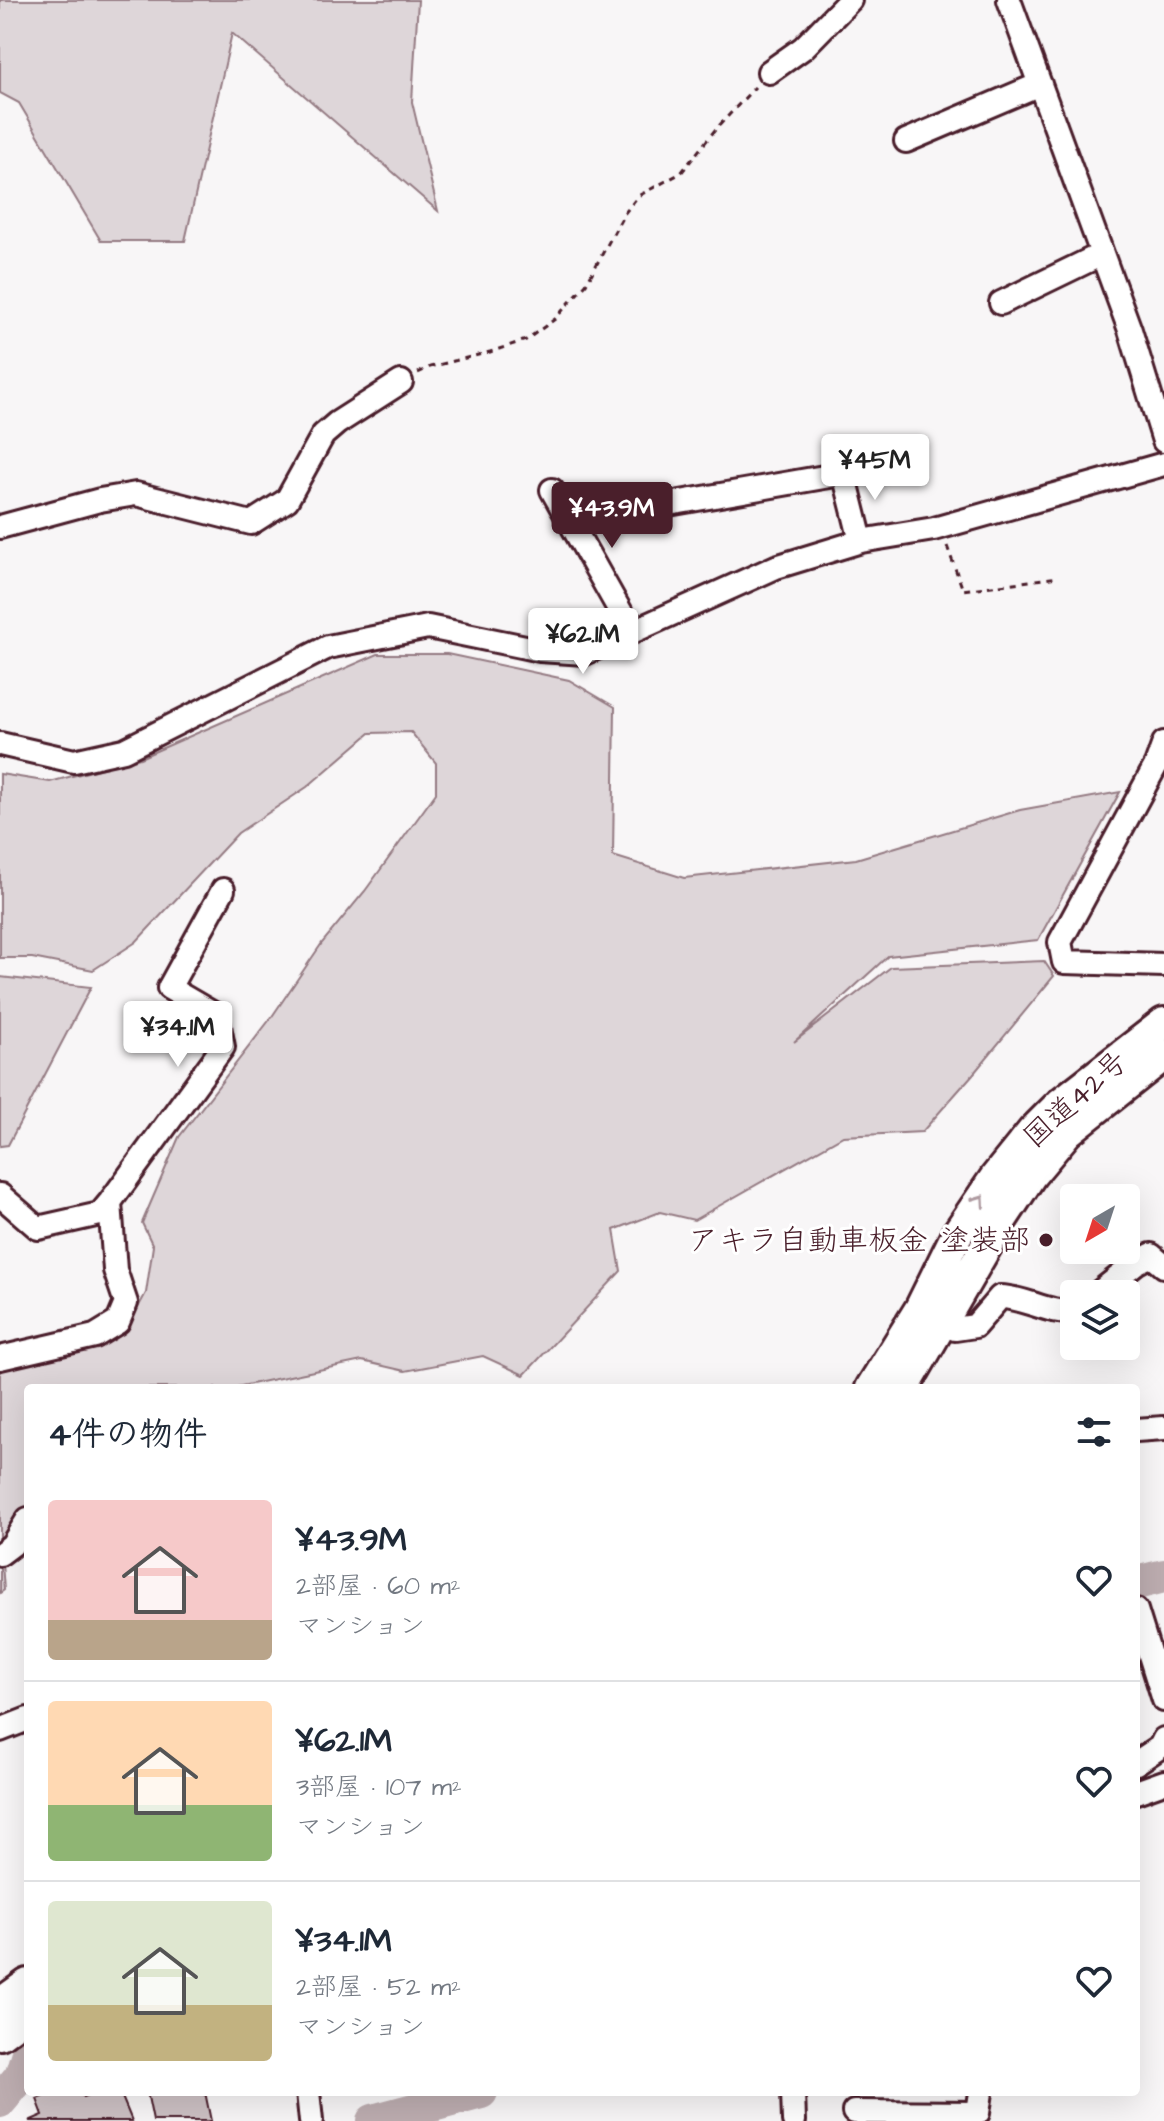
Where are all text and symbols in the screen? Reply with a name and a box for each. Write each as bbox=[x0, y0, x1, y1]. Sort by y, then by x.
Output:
pin: ¥45M bbox=[828, 434, 922, 502]
text: ¥45M bbox=[839, 442, 911, 478]
pin: ¥43.9M bbox=[547, 482, 677, 550]
text: ¥43.9M bbox=[570, 490, 654, 526]
pin: ¥62.1M bbox=[518, 608, 648, 676]
text: ¥62.1M bbox=[546, 616, 620, 652]
pin: ¥34.1M bbox=[113, 1001, 243, 1069]
text: ¥34.1M bbox=[141, 1009, 215, 1045]
street label: 国道42号 bbox=[1014, 1041, 1137, 1158]
north arrow bbox=[1060, 1184, 1140, 1264]
map controls bbox=[1060, 1184, 1140, 1360]
one-way arrow bbox=[970, 1194, 985, 1208]
place label: アキラ自動車板金 塗装部 bbox=[688, 1220, 1030, 1262]
marker: アキラ自動車板金 塗装部 bbox=[1037, 1231, 1055, 1249]
button: layers bbox=[1060, 1280, 1140, 1360]
icon: filters bbox=[1072, 1410, 1116, 1454]
text: 4件の物件 bbox=[48, 1411, 207, 1459]
text: ¥43.9M bbox=[296, 1516, 407, 1564]
icon: home bbox=[112, 1532, 208, 1628]
icon: heart bbox=[1072, 1558, 1116, 1602]
text: 2部屋 · 60 m² bbox=[296, 1568, 460, 1604]
text: マンション bbox=[296, 1608, 425, 1644]
text: ¥62.1M bbox=[296, 1717, 392, 1765]
icon: home bbox=[112, 1733, 208, 1829]
icon: heart bbox=[1072, 1759, 1116, 1803]
text: 3部屋 · 107 m² bbox=[296, 1769, 462, 1805]
text: マンション bbox=[296, 1809, 425, 1845]
text: ¥34.1M bbox=[296, 1917, 392, 1965]
icon: home bbox=[112, 1933, 208, 2029]
icon: heart bbox=[1072, 1959, 1116, 2003]
text: 2部屋 · 52 m² bbox=[296, 1969, 461, 2005]
text: マンション bbox=[296, 2009, 425, 2045]

